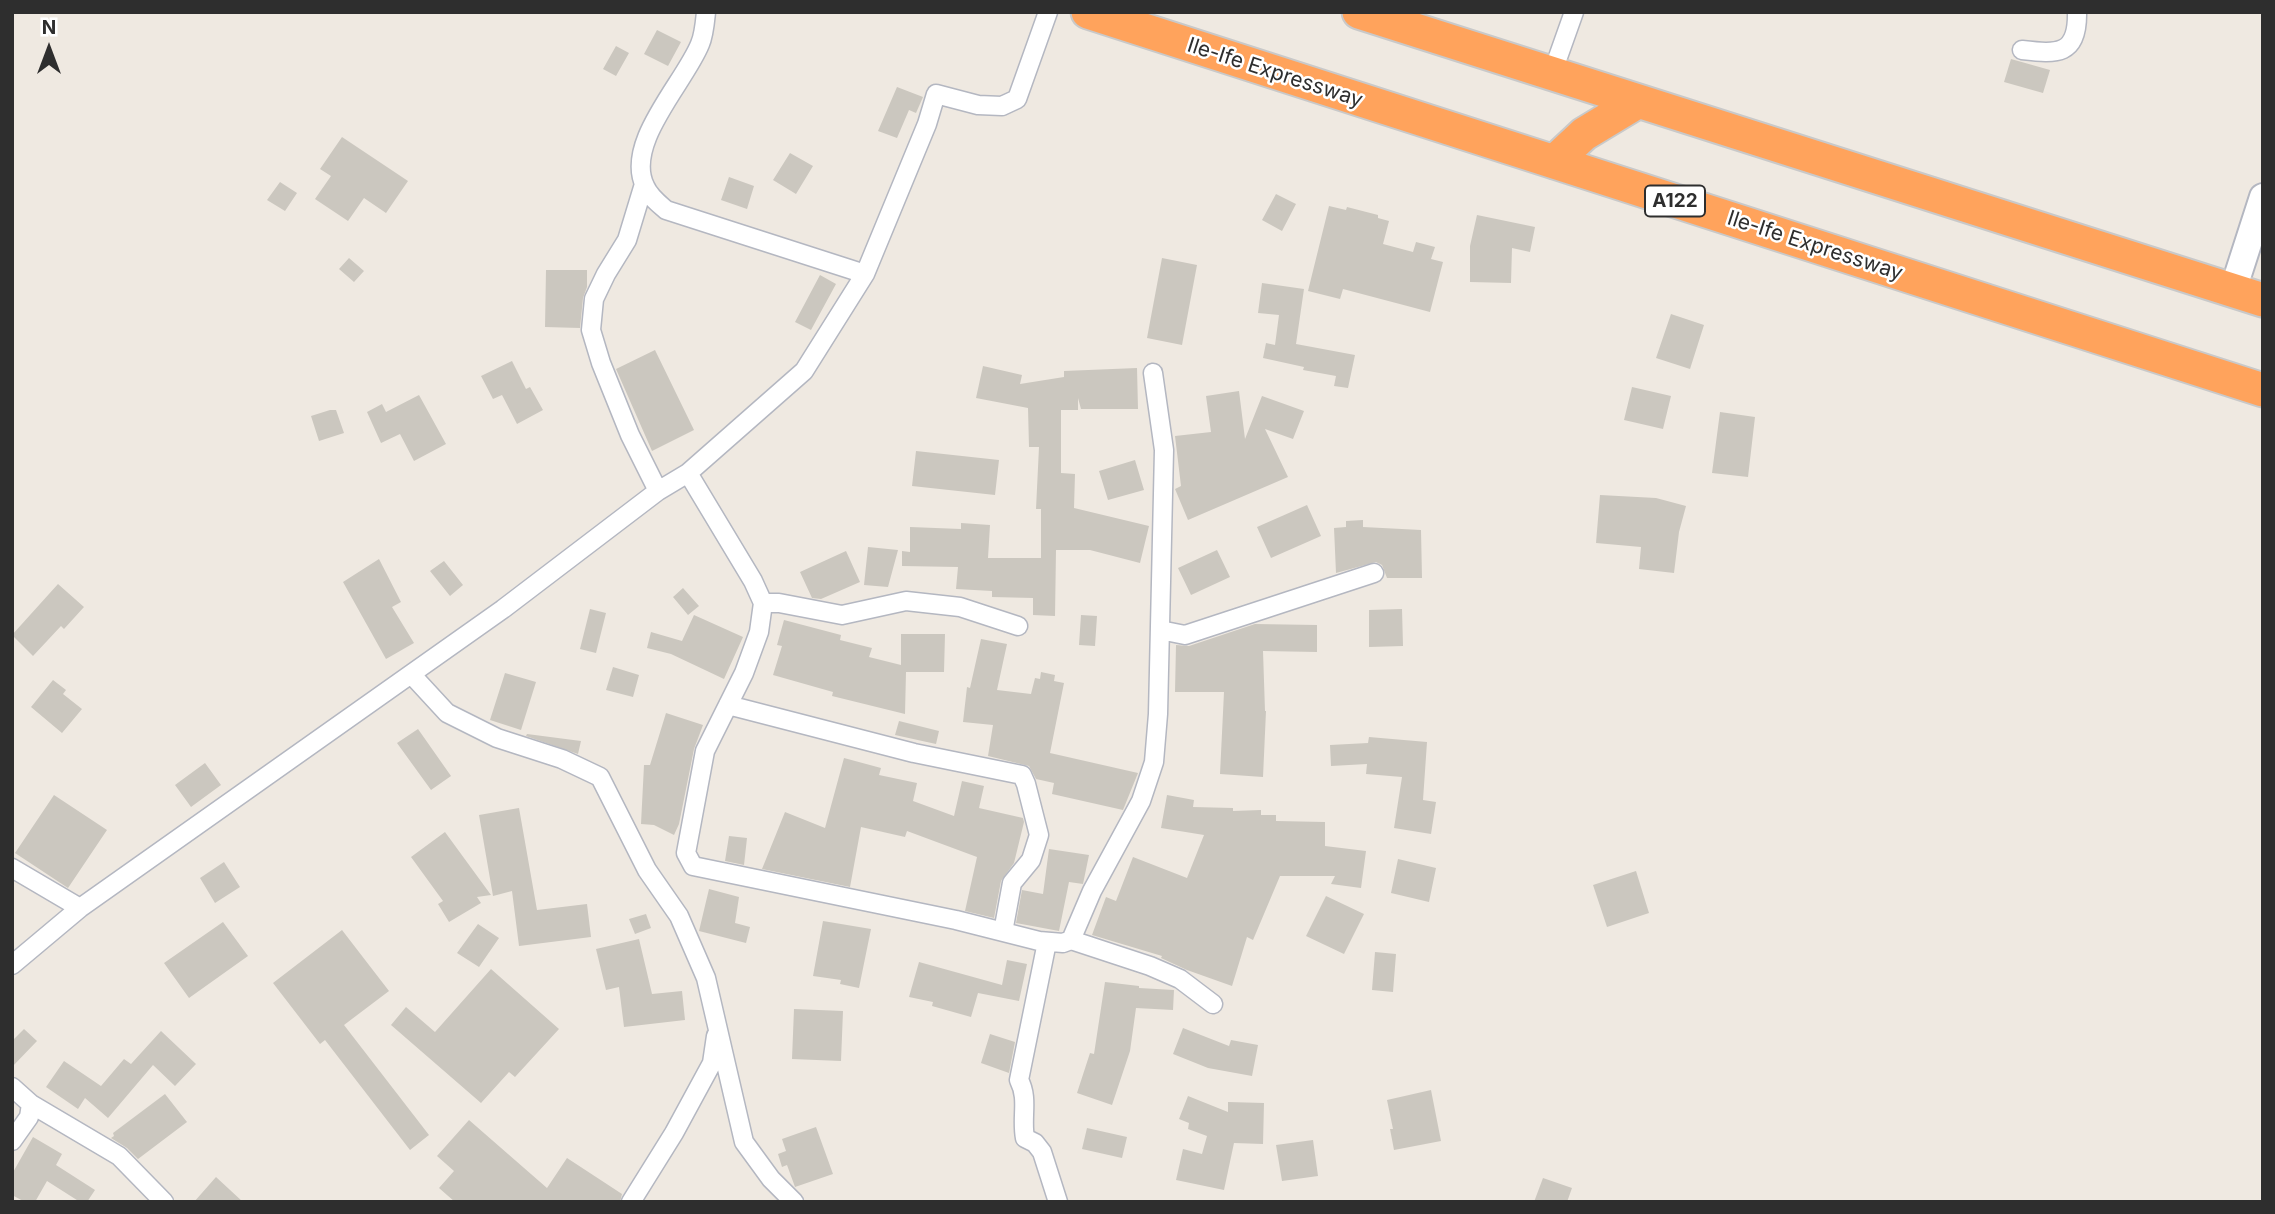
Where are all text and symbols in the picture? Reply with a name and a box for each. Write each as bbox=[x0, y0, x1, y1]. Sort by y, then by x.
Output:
north arrow bbox=[14, 14, 84, 84]
text: N bbox=[42, 16, 56, 39]
street label: Ile-Ife Expressway bbox=[1184, 33, 1366, 113]
road number: A122 bbox=[1645, 186, 1705, 216]
street label: Ile-Ife Expressway bbox=[1724, 206, 1906, 286]

